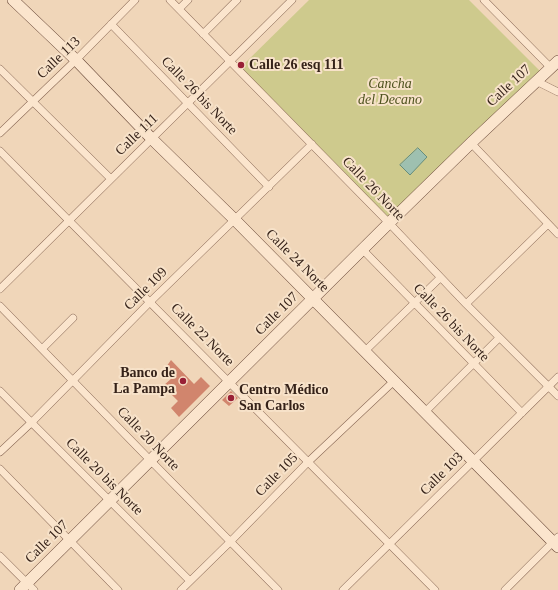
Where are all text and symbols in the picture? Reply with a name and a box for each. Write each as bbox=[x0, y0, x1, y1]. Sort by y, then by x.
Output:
street label: Calle 113 bbox=[34, 33, 84, 83]
street label: Calle 26 bis Norte bbox=[157, 53, 241, 139]
place label: Calle 26 esq 111 bbox=[249, 57, 344, 73]
marker: Calle 26 esq 111 bbox=[236, 60, 246, 70]
street label: Calle 107 bbox=[484, 61, 534, 111]
park label: Cancha del Decano bbox=[358, 76, 422, 108]
street label: Calle 111 bbox=[112, 111, 162, 159]
street label: Calle 26 Norte bbox=[338, 154, 408, 224]
street label: Calle 24 Norte bbox=[262, 226, 332, 296]
street label: Calle 109 bbox=[121, 264, 171, 314]
street label: Calle 26 bis Norte bbox=[409, 280, 493, 366]
street label: Calle 107 bbox=[252, 289, 302, 339]
street label: Calle 22 Norte bbox=[167, 300, 237, 370]
place label: Banco de La Pampa bbox=[113, 365, 175, 398]
marker: Banco de La Pampa bbox=[178, 376, 188, 386]
place label: Centro Médico San Carlos bbox=[239, 382, 329, 414]
marker: Centro Médico San Carlos bbox=[226, 393, 236, 403]
street label: Calle 20 Norte bbox=[113, 404, 183, 474]
street label: Calle 20 bis Norte bbox=[62, 435, 146, 519]
street label: Calle 103 bbox=[417, 449, 467, 499]
street label: Calle 105 bbox=[252, 450, 302, 500]
street label: Calle 107 bbox=[22, 517, 72, 567]

